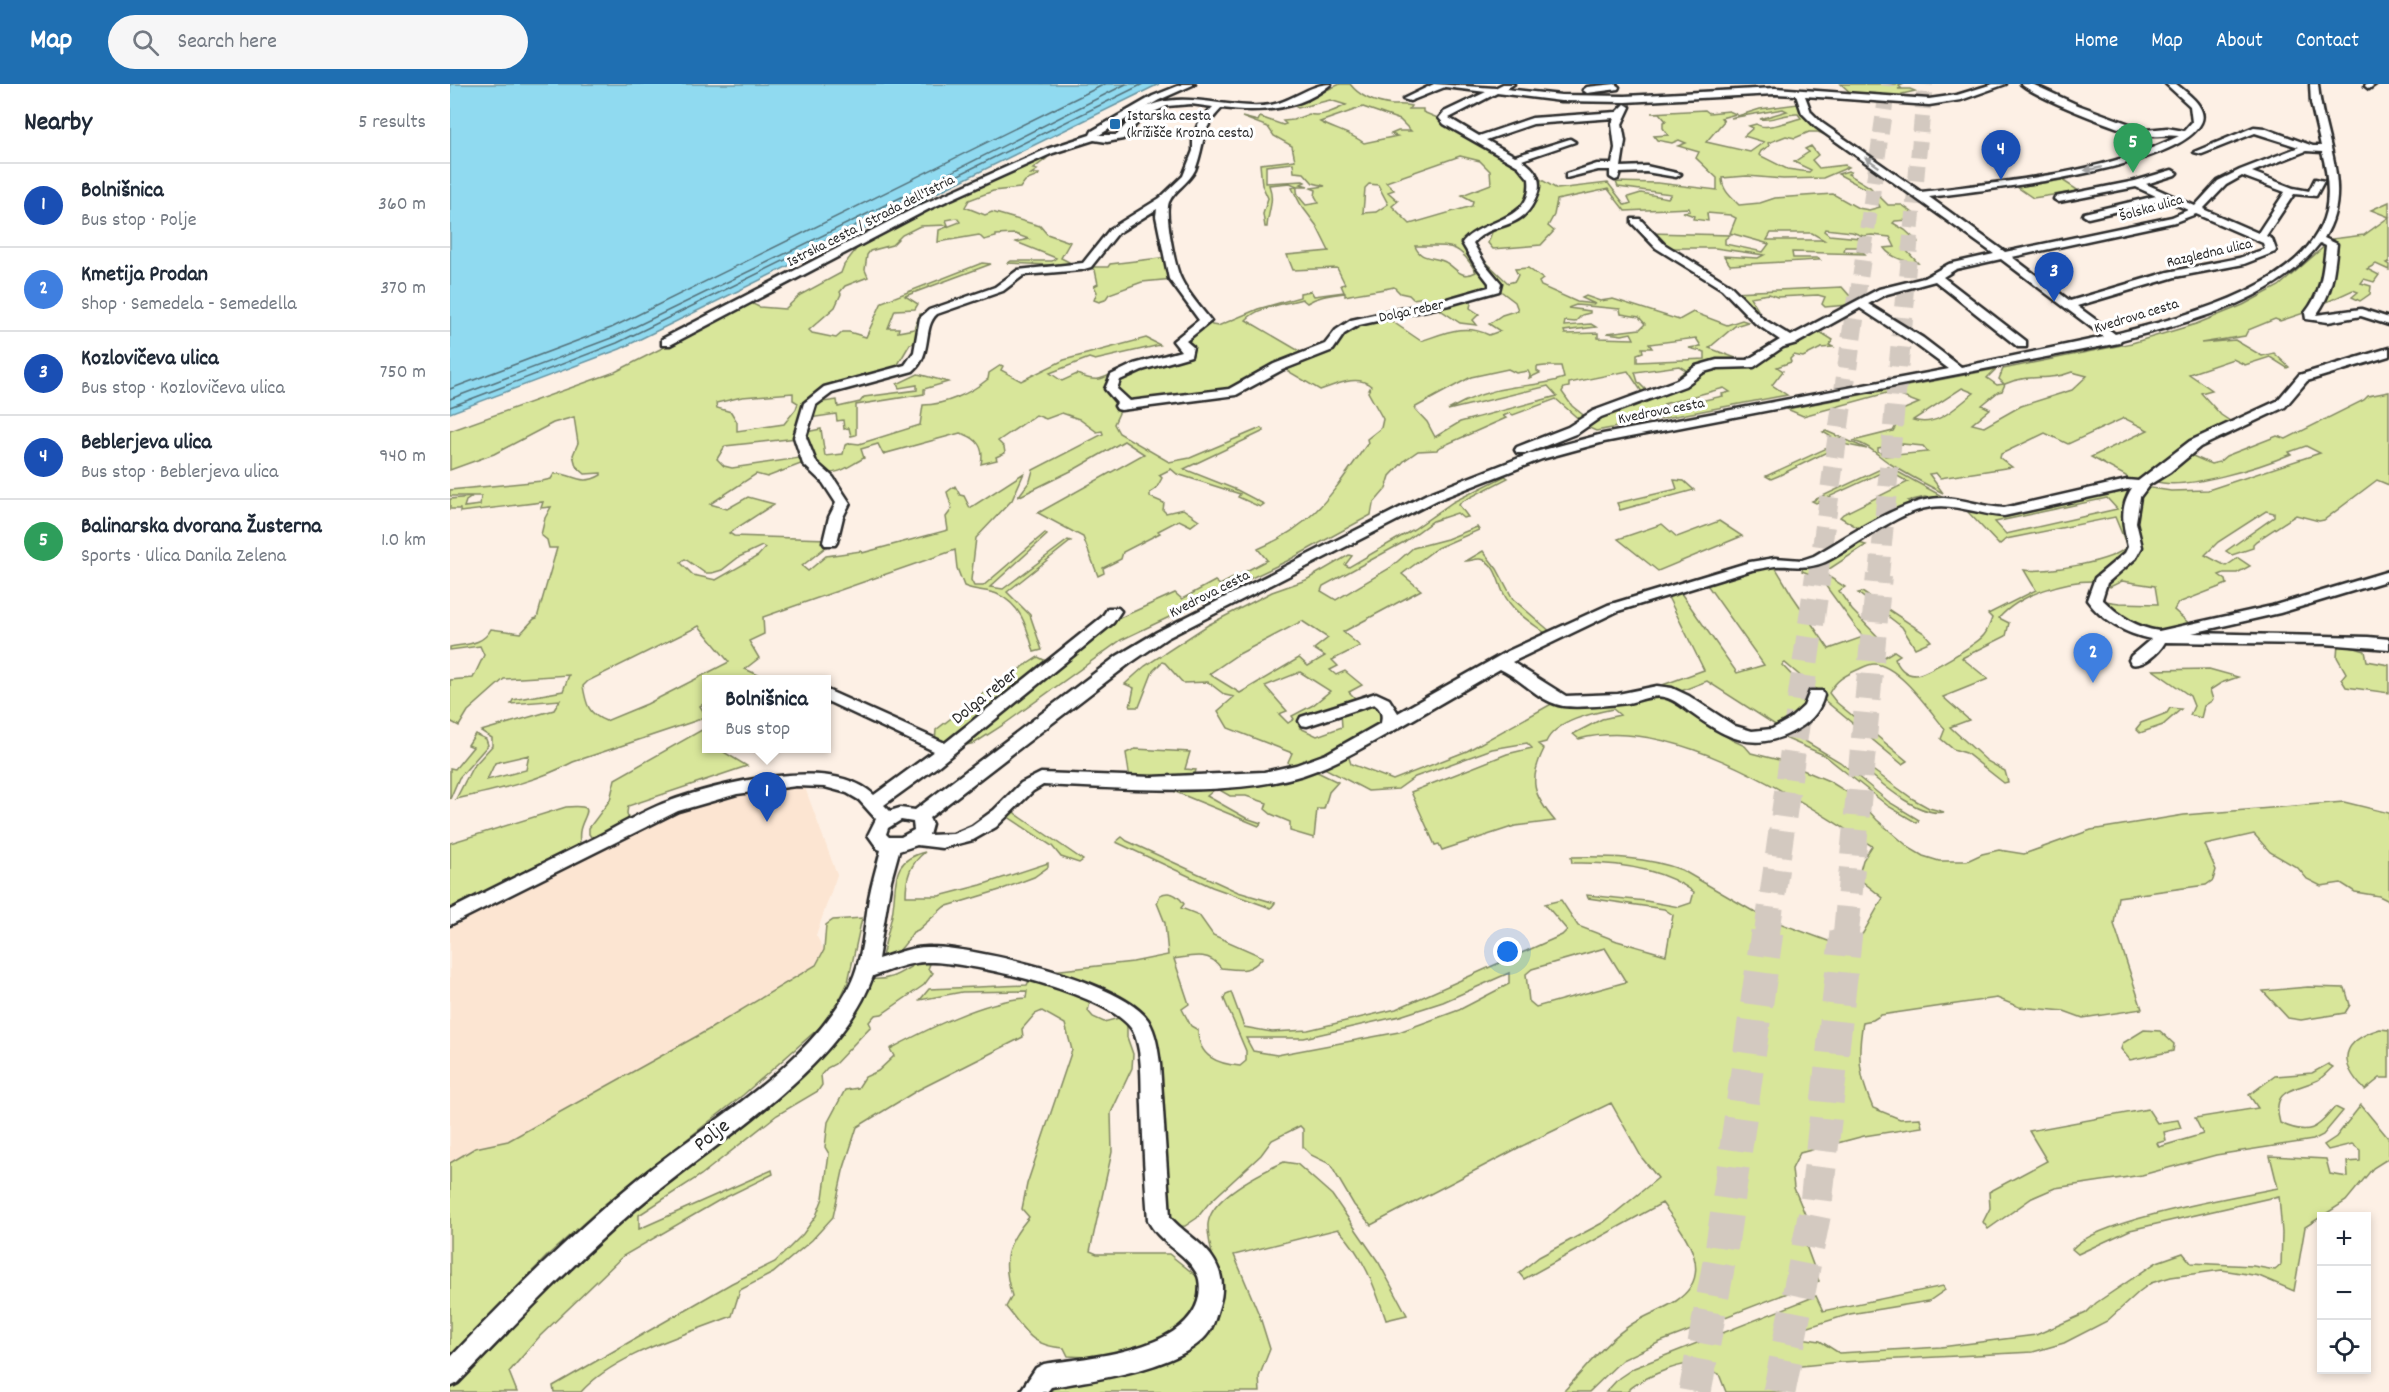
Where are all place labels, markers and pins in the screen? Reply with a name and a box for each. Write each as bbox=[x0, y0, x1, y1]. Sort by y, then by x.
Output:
place label: Istarska cesta (križišče Krozna cesta) bbox=[1127, 106, 1253, 145]
marker: Istarska cesta (križišče Krozna cesta) bbox=[1108, 117, 1122, 131]
pin: 5 bbox=[2114, 124, 2152, 173]
pin: 4 bbox=[1982, 130, 2020, 180]
pin: 3 bbox=[2034, 252, 2074, 302]
pin: 2 bbox=[2074, 634, 2112, 683]
pin: 1 bbox=[748, 772, 786, 822]

